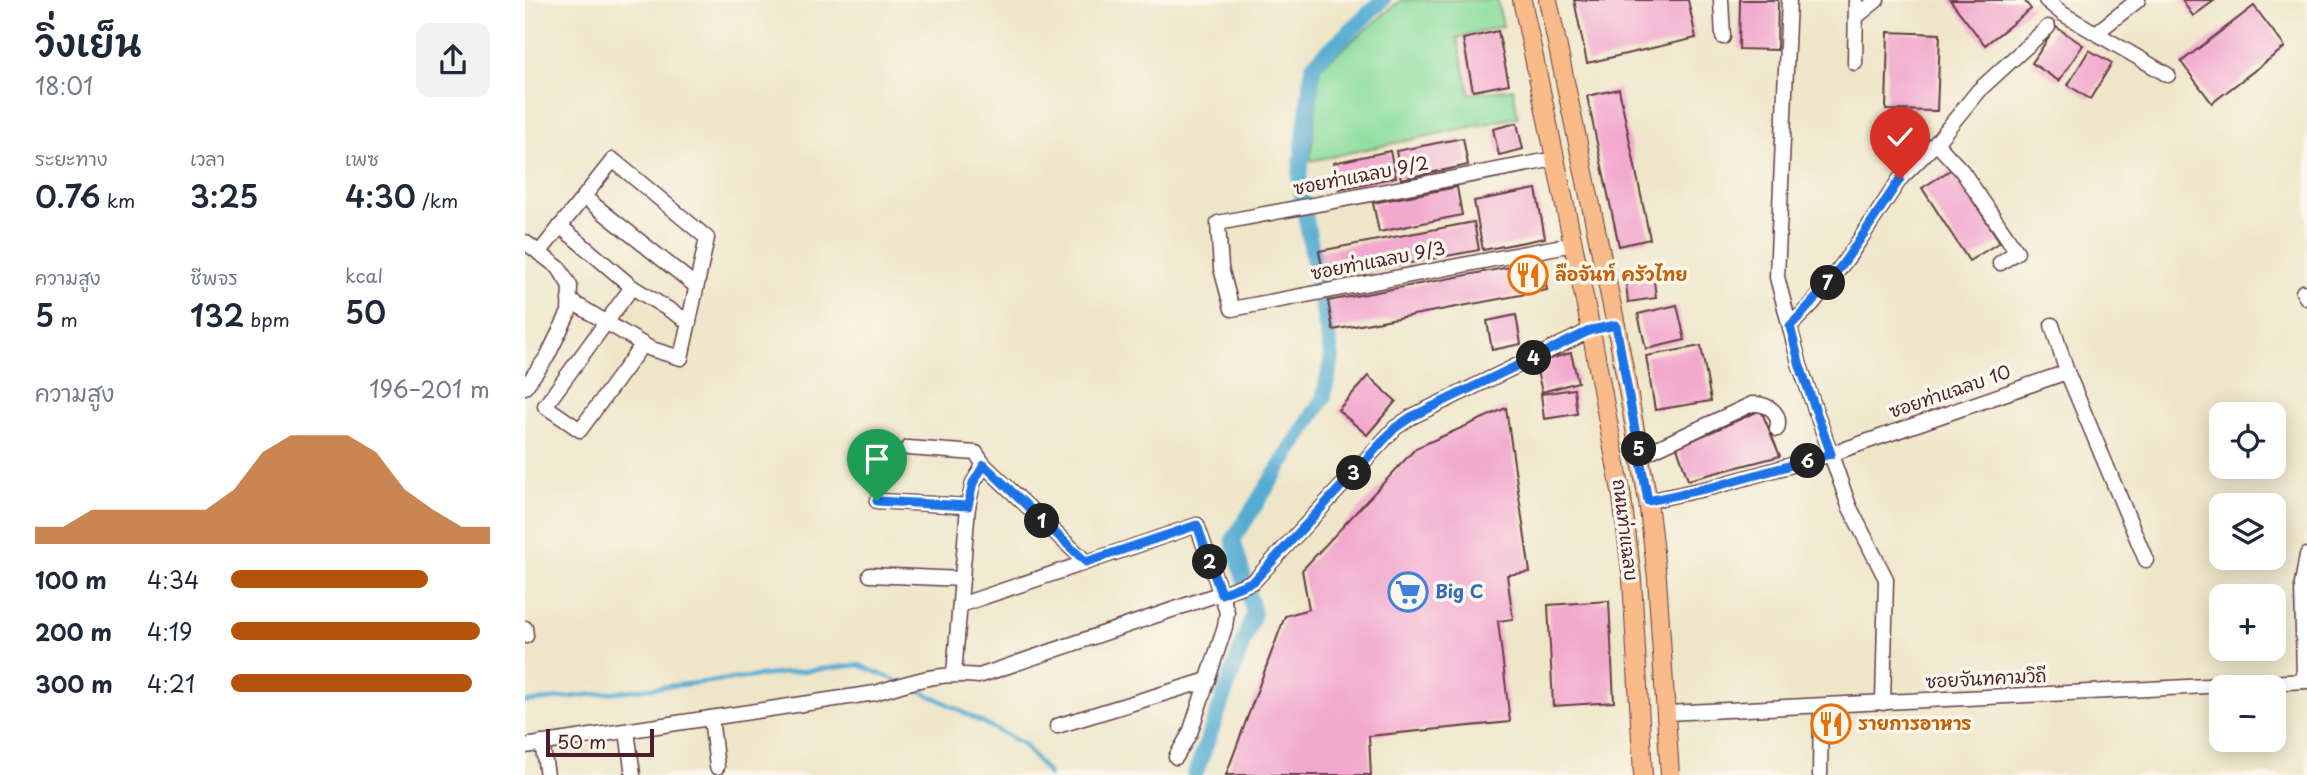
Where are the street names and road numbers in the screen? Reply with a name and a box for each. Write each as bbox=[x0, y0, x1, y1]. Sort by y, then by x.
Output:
street label: ซอยท่าแฉลบ 9/2 bbox=[1291, 148, 1431, 201]
street label: ซอยท่าแฉลบ 9/3 bbox=[1308, 233, 1447, 286]
street label: ซอยท่าแฉลบ 10 bbox=[1885, 357, 2014, 424]
street label: ถนนท่าแฉลบ bbox=[1607, 477, 1646, 582]
street label: ซอยจันทคามวิถี bbox=[1925, 661, 2047, 694]

